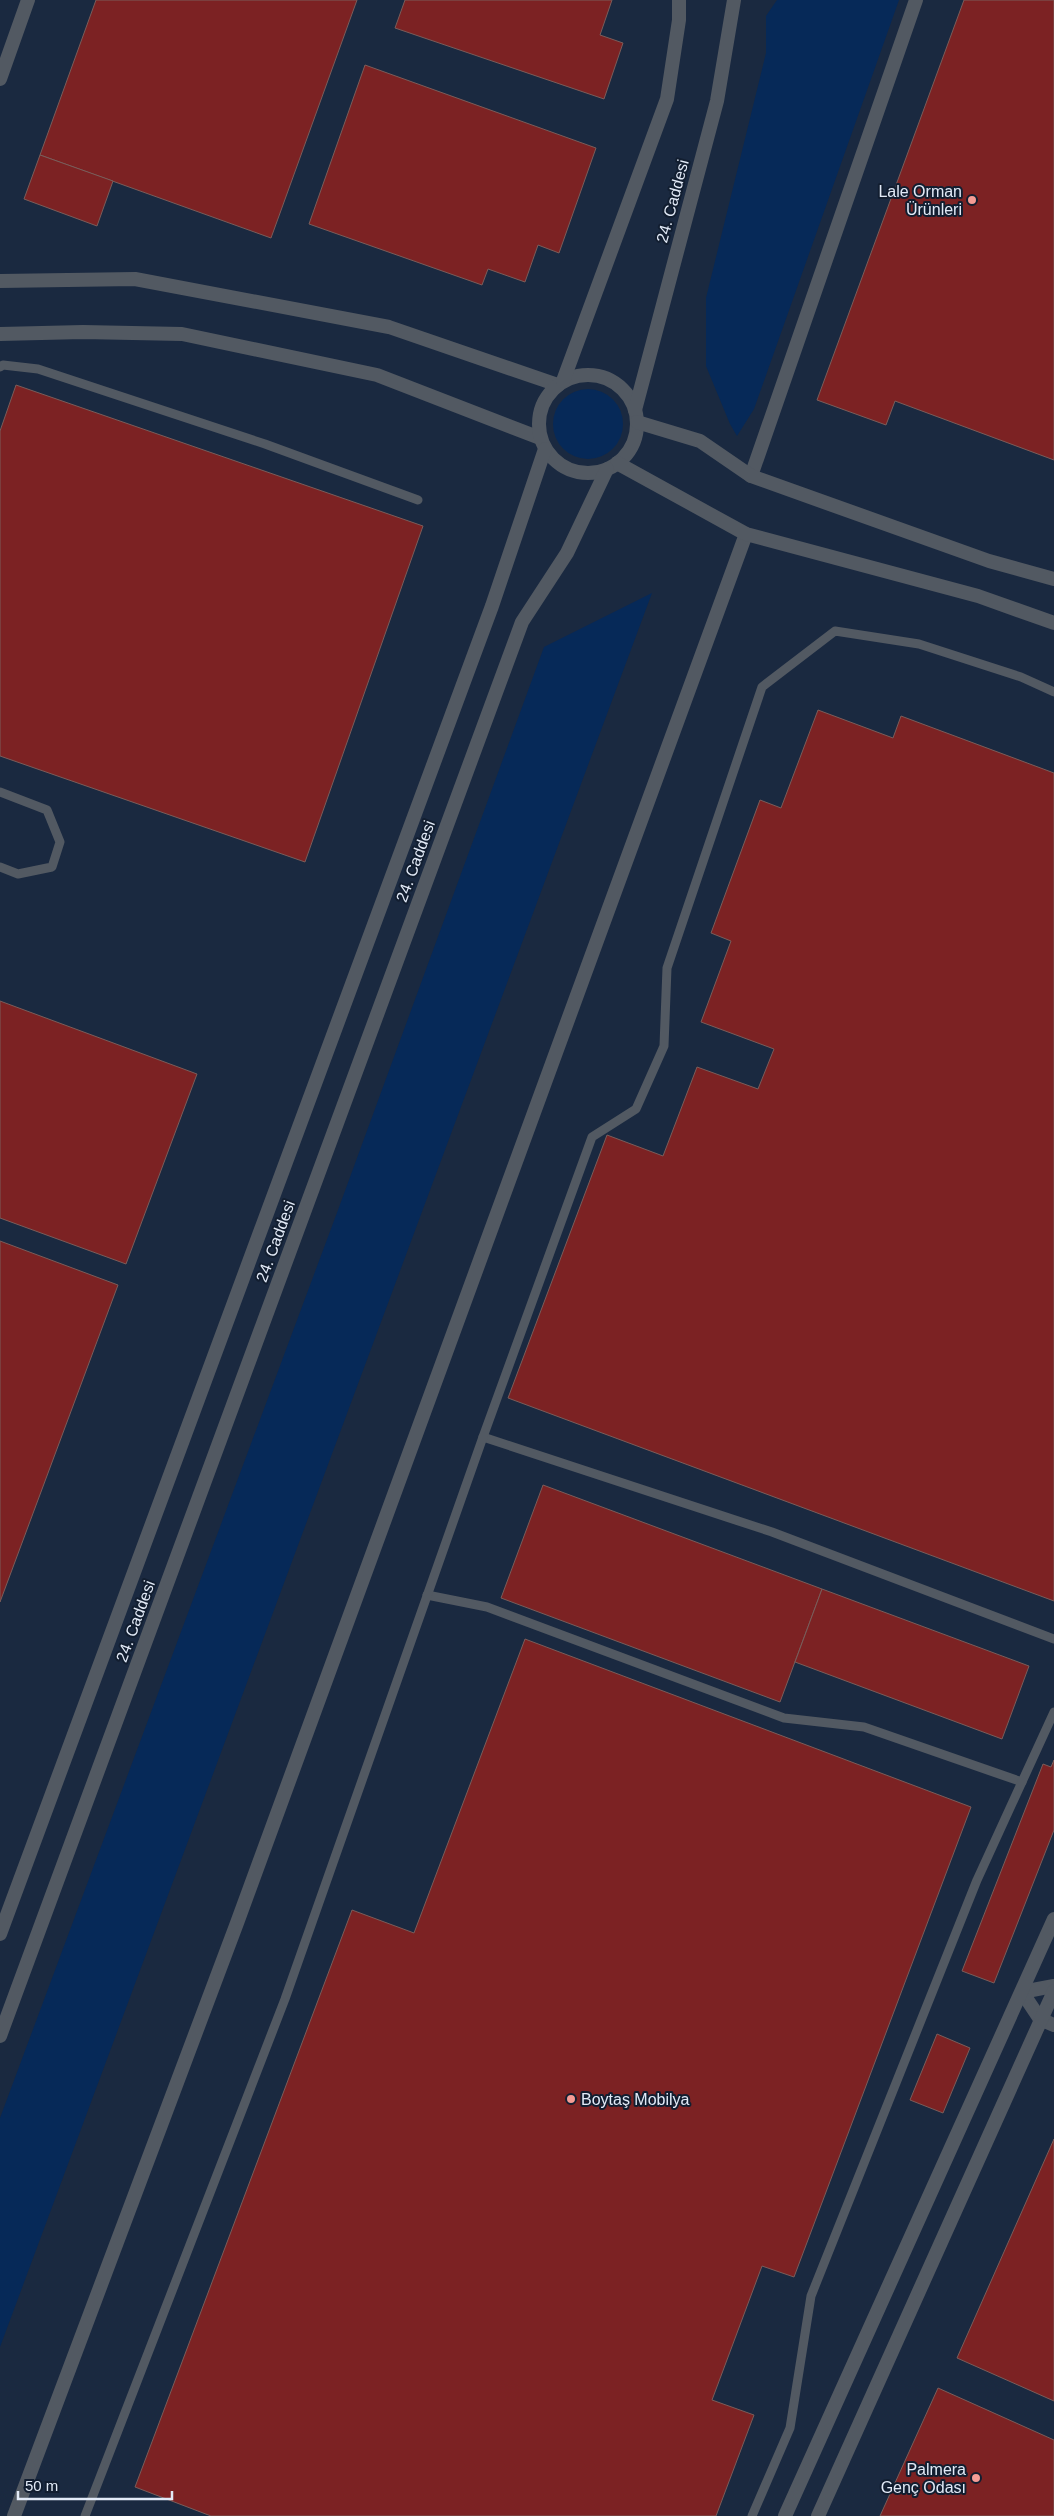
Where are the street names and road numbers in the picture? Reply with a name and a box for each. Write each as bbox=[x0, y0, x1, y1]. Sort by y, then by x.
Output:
street label: 24. Caddesi bbox=[653, 158, 692, 245]
street label: 24. Caddesi bbox=[393, 818, 438, 904]
street label: 24. Caddesi bbox=[253, 1198, 298, 1284]
street label: 24. Caddesi bbox=[113, 1578, 158, 1664]

